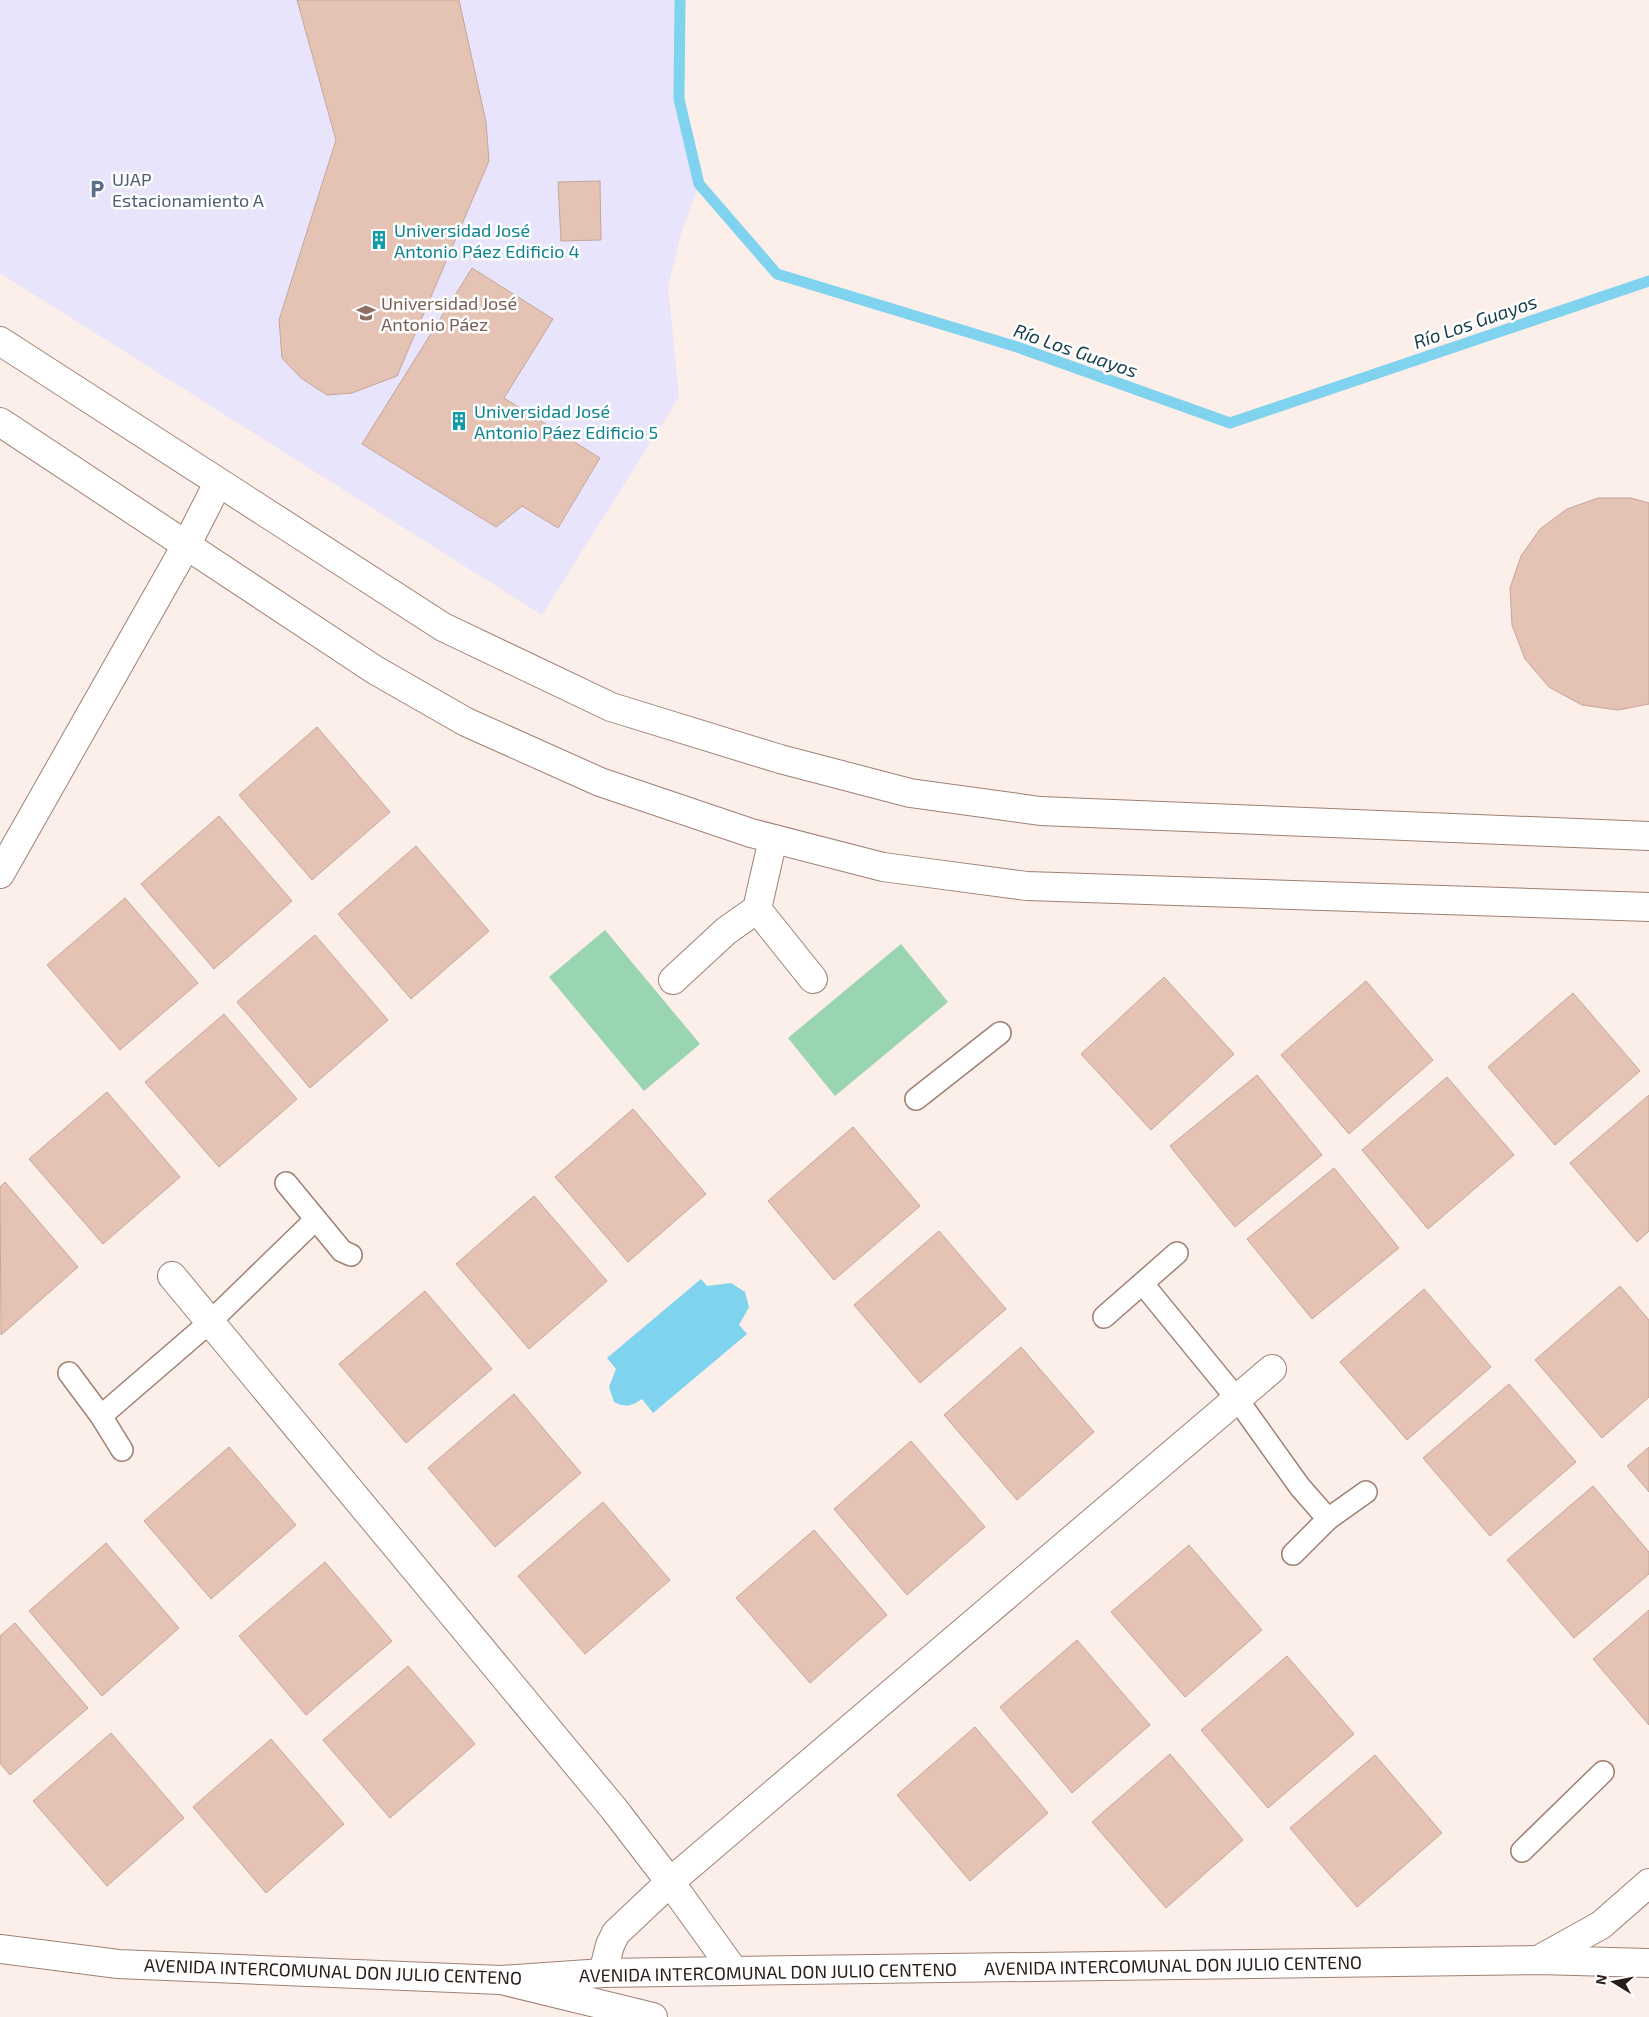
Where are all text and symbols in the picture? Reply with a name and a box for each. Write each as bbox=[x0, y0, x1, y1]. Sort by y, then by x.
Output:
place label: UJAP Estacionamiento A bbox=[112, 168, 265, 211]
parking icon: UJAP Estacionamiento A bbox=[86, 178, 108, 200]
place label: Universidad José Antonio Páez Edificio 4 bbox=[394, 219, 580, 262]
building icon: Universidad José Antonio Páez Edificio 4 bbox=[368, 229, 390, 251]
water label: Río Los Guayos bbox=[1410, 289, 1540, 354]
place label: Universidad José Antonio Páez bbox=[381, 292, 517, 335]
school or university icon: Universidad José Antonio Páez bbox=[355, 302, 377, 324]
water label: Río Los Guayos bbox=[1011, 318, 1141, 383]
place label: Universidad José Antonio Páez Edificio 5 bbox=[474, 400, 658, 443]
building icon: Universidad José Antonio Páez Edificio 5 bbox=[448, 410, 470, 432]
street label: AVENIDA INTERCOMUNAL DON JULIO CENTENO bbox=[984, 1951, 1362, 1979]
street label: AVENIDA INTERCOMUNAL DON JULIO CENTENO bbox=[144, 1953, 522, 1989]
north arrow bbox=[1589, 1957, 1639, 2007]
street label: AVENIDA INTERCOMUNAL DON JULIO CENTENO bbox=[579, 1958, 957, 1986]
text: N bbox=[1591, 1973, 1610, 1986]

